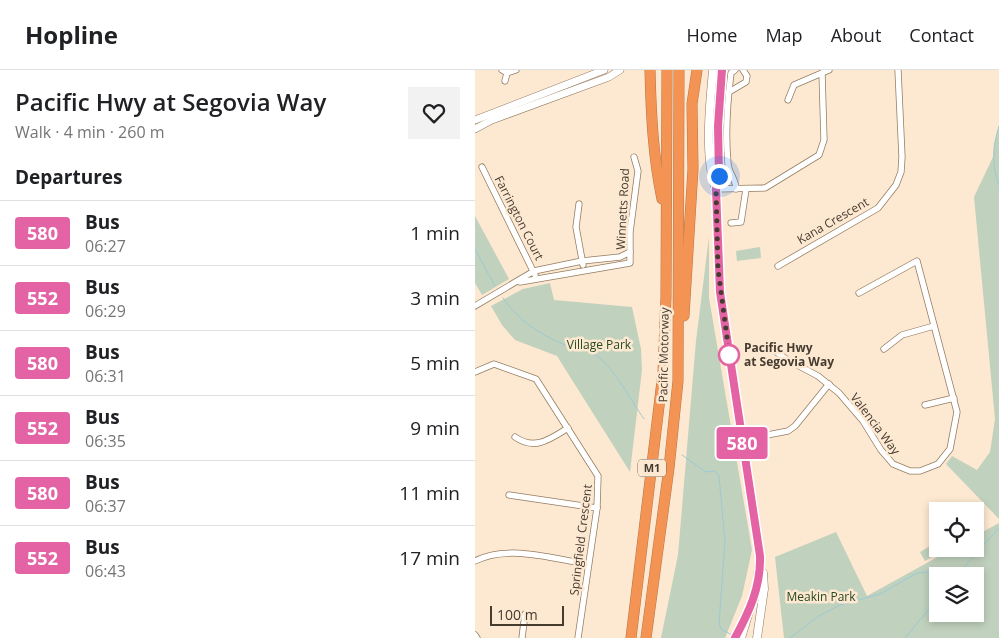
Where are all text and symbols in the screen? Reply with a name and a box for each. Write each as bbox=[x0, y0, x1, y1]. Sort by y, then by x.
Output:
text: Hopline bbox=[25, 18, 118, 51]
text: Home bbox=[687, 23, 737, 47]
text: Map bbox=[765, 23, 803, 47]
text: About bbox=[831, 23, 881, 47]
text: Contact bbox=[909, 23, 974, 47]
text: Pacific Hwy at Segovia Way bbox=[15, 85, 326, 118]
button: heart bbox=[408, 87, 460, 139]
text: Walk · 4 min · 260 m bbox=[15, 121, 165, 143]
text: Departures bbox=[15, 164, 122, 190]
your location bbox=[707, 164, 732, 189]
street label: Winnetts Road bbox=[612, 168, 633, 250]
street label: Farrington Court bbox=[491, 173, 548, 263]
street label: Kana Crescent bbox=[794, 193, 872, 248]
text: Bus bbox=[85, 209, 120, 235]
text: 1 min bbox=[410, 220, 460, 246]
text: 580 bbox=[27, 221, 58, 245]
text: 06:27 bbox=[85, 235, 126, 257]
text: Bus bbox=[85, 274, 120, 300]
text: 3 min bbox=[410, 285, 460, 311]
text: 552 bbox=[27, 286, 58, 310]
text: 06:29 bbox=[85, 300, 126, 322]
street label: Pacific Motorway bbox=[654, 306, 673, 403]
park label: Village Park bbox=[567, 336, 632, 353]
text: Bus bbox=[85, 339, 120, 365]
place label: Pacific Hwy at Segovia Way bbox=[744, 339, 834, 370]
marker: Pacific Hwy at Segovia Way bbox=[718, 344, 740, 366]
text: 5 min bbox=[410, 350, 460, 376]
text: 580 bbox=[27, 351, 58, 375]
text: 06:31 bbox=[85, 365, 126, 387]
street label: Valencia Way bbox=[847, 389, 905, 459]
text: Bus bbox=[85, 404, 120, 430]
text: 9 min bbox=[410, 415, 460, 441]
text: 552 bbox=[27, 416, 58, 440]
line badge: 580 bbox=[713, 427, 771, 459]
text: 06:35 bbox=[85, 430, 126, 452]
text: 580 bbox=[727, 431, 757, 455]
road number: M1 bbox=[638, 459, 666, 476]
text: Bus bbox=[85, 469, 120, 495]
text: 11 min bbox=[399, 480, 460, 506]
text: 580 bbox=[27, 481, 58, 505]
street label: Springfield Crescent bbox=[565, 483, 596, 597]
text: 06:37 bbox=[85, 495, 126, 517]
map controls bbox=[929, 502, 984, 622]
button: locate bbox=[929, 502, 984, 557]
text: Bus bbox=[85, 534, 120, 560]
text: 17 min bbox=[399, 545, 460, 571]
text: 552 bbox=[27, 546, 58, 570]
text: 06:43 bbox=[85, 560, 126, 582]
button: layers bbox=[929, 567, 984, 622]
park label: Meakin Park bbox=[786, 588, 856, 605]
scale bar bbox=[490, 603, 564, 626]
text: 100 m bbox=[497, 605, 538, 624]

